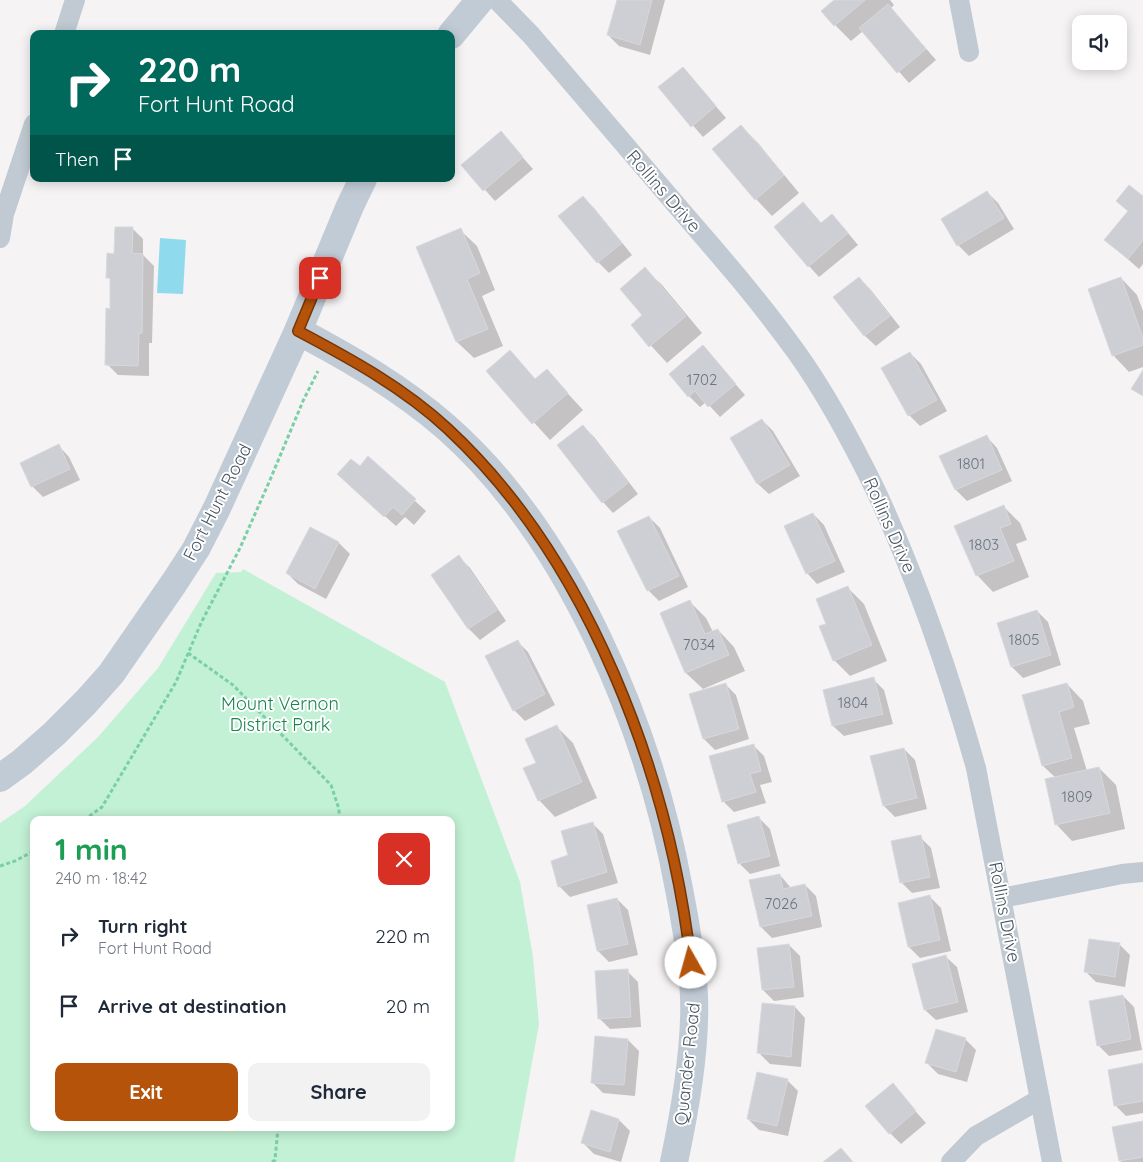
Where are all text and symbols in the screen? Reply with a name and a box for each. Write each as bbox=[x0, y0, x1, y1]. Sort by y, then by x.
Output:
map controls bbox=[1072, 15, 1127, 70]
button: sound bbox=[1072, 15, 1127, 70]
text: 220 m bbox=[138, 47, 241, 91]
icon: right bbox=[55, 50, 120, 115]
text: Fort Hunt Road bbox=[138, 90, 294, 118]
icon: arrive bbox=[109, 145, 137, 173]
street label: Rollins Drive bbox=[622, 145, 706, 237]
text: Then bbox=[55, 147, 99, 171]
pin bbox=[299, 257, 341, 299]
icon: arrive bbox=[306, 264, 334, 292]
house number: 1702 bbox=[687, 370, 717, 389]
street label: Fort Hunt Road bbox=[178, 440, 256, 564]
house number: 1801 bbox=[957, 454, 985, 473]
street label: Rollins Drive bbox=[859, 474, 921, 576]
house number: 1803 bbox=[969, 535, 999, 554]
house number: 1805 bbox=[1009, 630, 1039, 649]
house number: 7034 bbox=[683, 635, 715, 654]
park label: Mount Vernon District Park bbox=[221, 692, 339, 736]
house number: 1804 bbox=[838, 693, 868, 712]
house number: 1809 bbox=[1062, 787, 1092, 806]
text: 1 min bbox=[55, 830, 128, 868]
button: close bbox=[378, 833, 430, 885]
street label: Rollins Drive bbox=[984, 860, 1026, 964]
text: 240 m · 18:42 bbox=[55, 868, 147, 888]
house number: 7026 bbox=[764, 894, 798, 913]
text: Turn right bbox=[98, 914, 187, 938]
icon: right bbox=[55, 922, 83, 950]
text: 220 m bbox=[375, 924, 430, 948]
position arrow bbox=[664, 936, 716, 988]
text: Fort Hunt Road bbox=[98, 938, 212, 958]
icon: arrive bbox=[55, 992, 83, 1020]
text: Arrive at destination bbox=[98, 994, 287, 1018]
text: 20 m bbox=[386, 994, 430, 1018]
street label: Quander Road bbox=[669, 1002, 705, 1126]
button: Exit bbox=[55, 1063, 238, 1121]
button: Share bbox=[248, 1063, 430, 1121]

